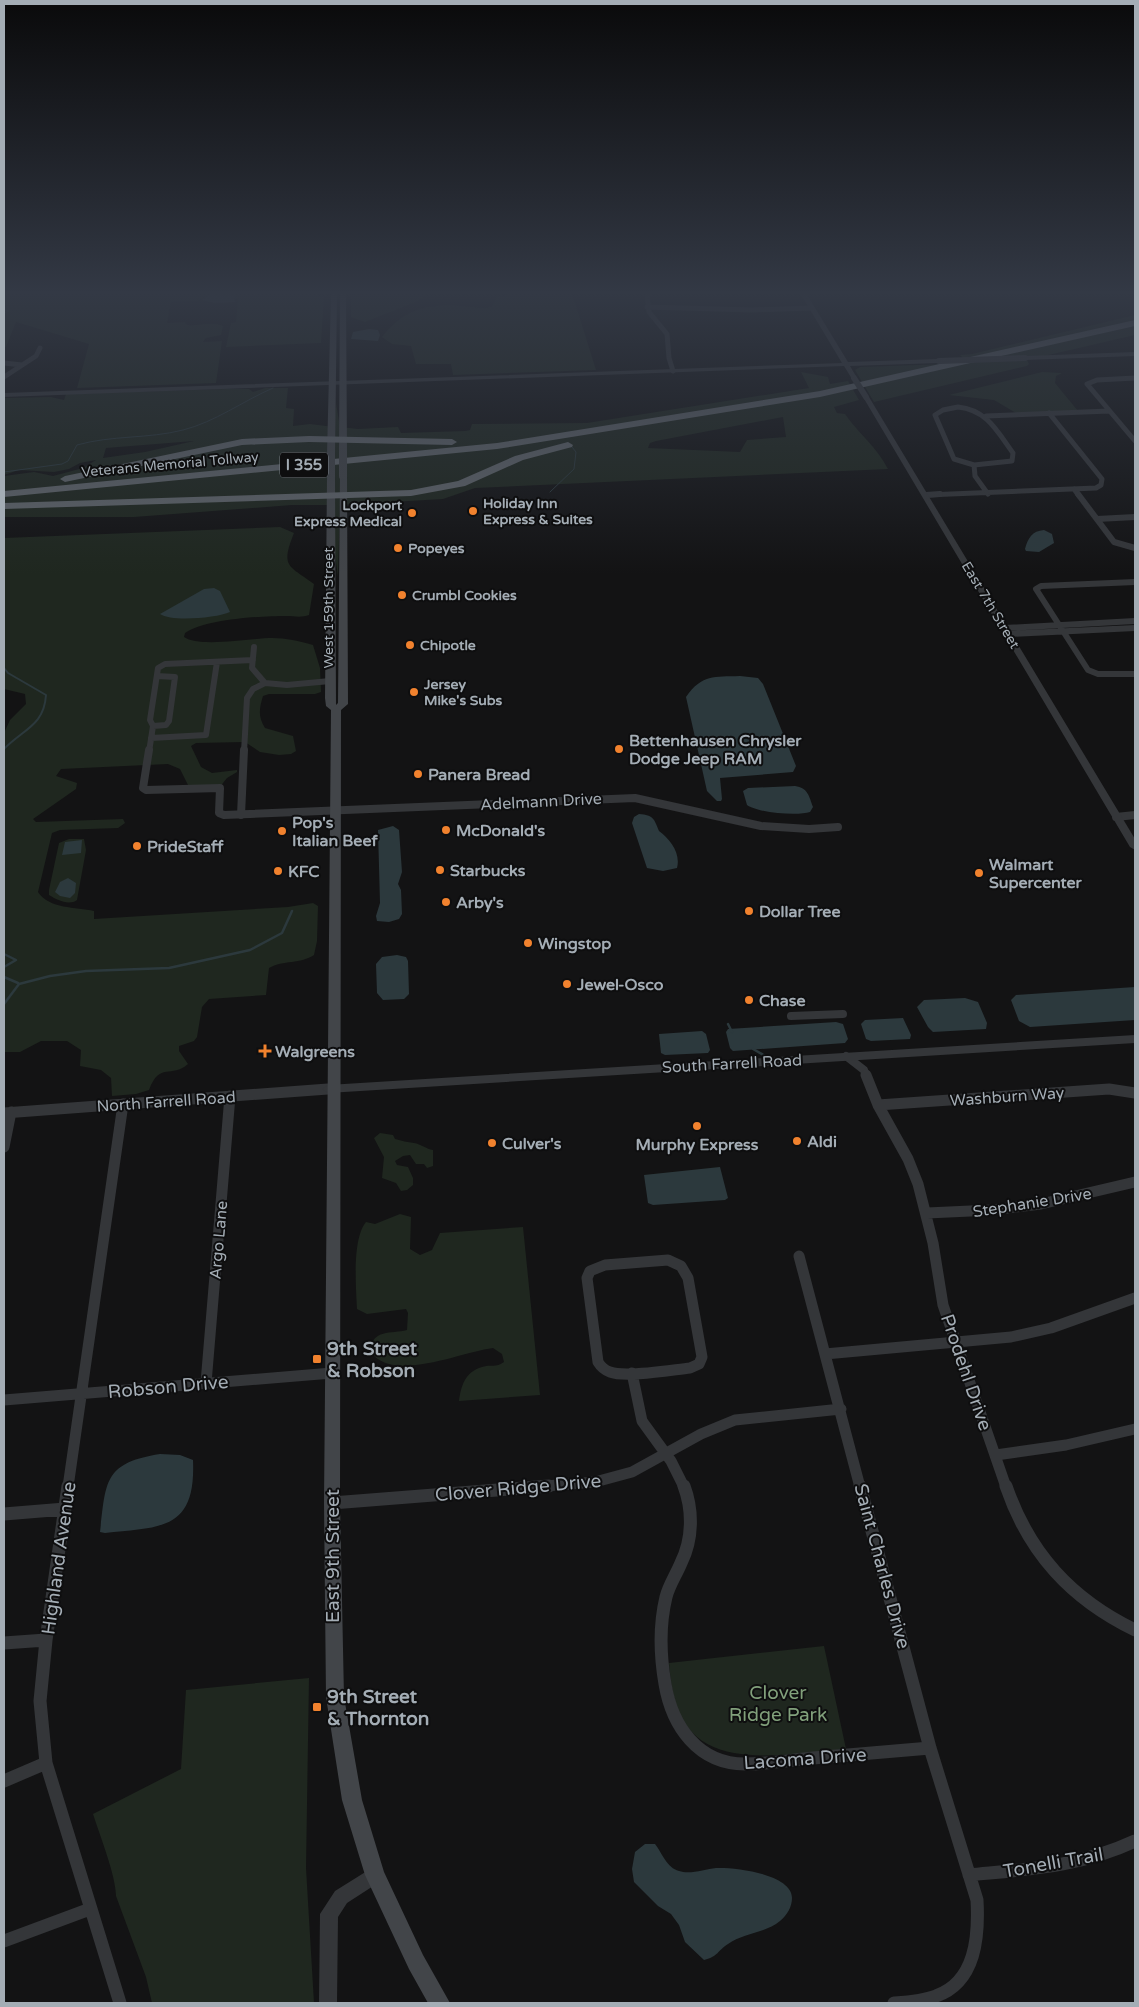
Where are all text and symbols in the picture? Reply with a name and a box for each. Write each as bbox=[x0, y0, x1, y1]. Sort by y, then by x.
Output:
street label: Veterans Memorial Tollway bbox=[81, 448, 260, 481]
road number: I 355 bbox=[280, 452, 328, 478]
place label: Holiday Inn Express & Suites bbox=[483, 495, 593, 528]
place label: Lockport Express Medical bbox=[294, 497, 403, 530]
marker: Holiday Inn Express & Suites bbox=[467, 505, 479, 517]
marker: Lockport Express Medical bbox=[406, 507, 418, 519]
place label: Popeyes bbox=[408, 540, 465, 557]
marker: Popeyes bbox=[392, 542, 404, 554]
street label: West 159th Street bbox=[320, 547, 337, 669]
street label: East 7th Street bbox=[958, 559, 1024, 652]
place label: Crumbl Cookies bbox=[412, 587, 517, 604]
marker: Crumbl Cookies bbox=[396, 589, 408, 601]
place label: Chipotle bbox=[420, 637, 476, 654]
marker: Chipotle bbox=[404, 639, 416, 651]
place label: Jersey Mike's Subs bbox=[423, 676, 503, 709]
marker: Jersey Mike's Subs bbox=[408, 686, 420, 698]
place label: Bettenhausen Chrysler Dodge Jeep RAM bbox=[629, 731, 802, 769]
marker: Bettenhausen Chrysler Dodge Jeep RAM bbox=[613, 743, 625, 755]
place label: Panera Bread bbox=[428, 765, 530, 785]
marker: Panera Bread bbox=[412, 768, 424, 780]
street label: Adelmann Drive bbox=[480, 789, 602, 815]
place label: Pop's Italian Beef bbox=[292, 813, 378, 851]
place label: McDonald's bbox=[456, 821, 546, 841]
marker: McDonald's bbox=[440, 824, 452, 836]
marker: Pop's Italian Beef bbox=[276, 825, 288, 837]
place label: PrideStaff bbox=[147, 837, 224, 857]
marker: PrideStaff bbox=[131, 840, 143, 852]
place label: Walmart Supercenter bbox=[989, 855, 1083, 893]
place label: Starbucks bbox=[450, 861, 526, 881]
place label: KFC bbox=[288, 862, 319, 882]
marker: Starbucks bbox=[434, 864, 446, 876]
marker: KFC bbox=[272, 865, 284, 877]
marker: Walmart Supercenter bbox=[973, 867, 985, 879]
place label: Arby's bbox=[456, 893, 504, 913]
marker: Arby's bbox=[440, 896, 452, 908]
place label: Dollar Tree bbox=[759, 902, 840, 922]
marker: Dollar Tree bbox=[743, 905, 755, 917]
place label: Wingstop bbox=[538, 934, 611, 954]
marker: Wingstop bbox=[522, 937, 534, 949]
place label: Jewel-Osco bbox=[576, 975, 664, 995]
marker: Jewel-Osco bbox=[561, 978, 573, 990]
place label: Chase bbox=[759, 991, 806, 1011]
marker: Chase bbox=[743, 994, 755, 1006]
place label: Walgreens bbox=[275, 1042, 355, 1062]
marker: Walgreens bbox=[259, 1045, 271, 1057]
street label: South Farrell Road bbox=[661, 1050, 803, 1078]
street label: Washburn Way bbox=[949, 1083, 1065, 1111]
street label: North Farrell Road bbox=[96, 1087, 236, 1117]
marker: Murphy Express bbox=[691, 1120, 703, 1132]
place label: Aldi bbox=[807, 1132, 837, 1152]
place label: Culver's bbox=[502, 1134, 562, 1154]
place label: Murphy Express bbox=[636, 1135, 759, 1155]
marker: Aldi bbox=[791, 1135, 803, 1147]
marker: Culver's bbox=[486, 1137, 498, 1149]
street label: Stephanie Drive bbox=[971, 1184, 1093, 1222]
street label: Argo Lane bbox=[206, 1200, 232, 1280]
street label: Prodehl Drive bbox=[936, 1311, 996, 1434]
place label: 9th Street & Robson bbox=[327, 1338, 418, 1382]
marker: 9th Street & Robson bbox=[311, 1353, 323, 1365]
street label: Robson Drive bbox=[107, 1371, 229, 1403]
street label: Clover Ridge Drive bbox=[434, 1470, 602, 1506]
street label: Highland Avenue bbox=[37, 1480, 81, 1636]
street label: Saint Charles Drive bbox=[849, 1481, 915, 1651]
street label: East 9th Street bbox=[322, 1489, 344, 1623]
park label: Clover Ridge Park bbox=[729, 1682, 827, 1726]
place label: 9th Street & Thornton bbox=[327, 1686, 429, 1730]
marker: 9th Street & Thornton bbox=[311, 1701, 323, 1713]
street label: Lacoma Drive bbox=[743, 1744, 867, 1774]
street label: Tonelli Trail bbox=[1001, 1843, 1105, 1883]

